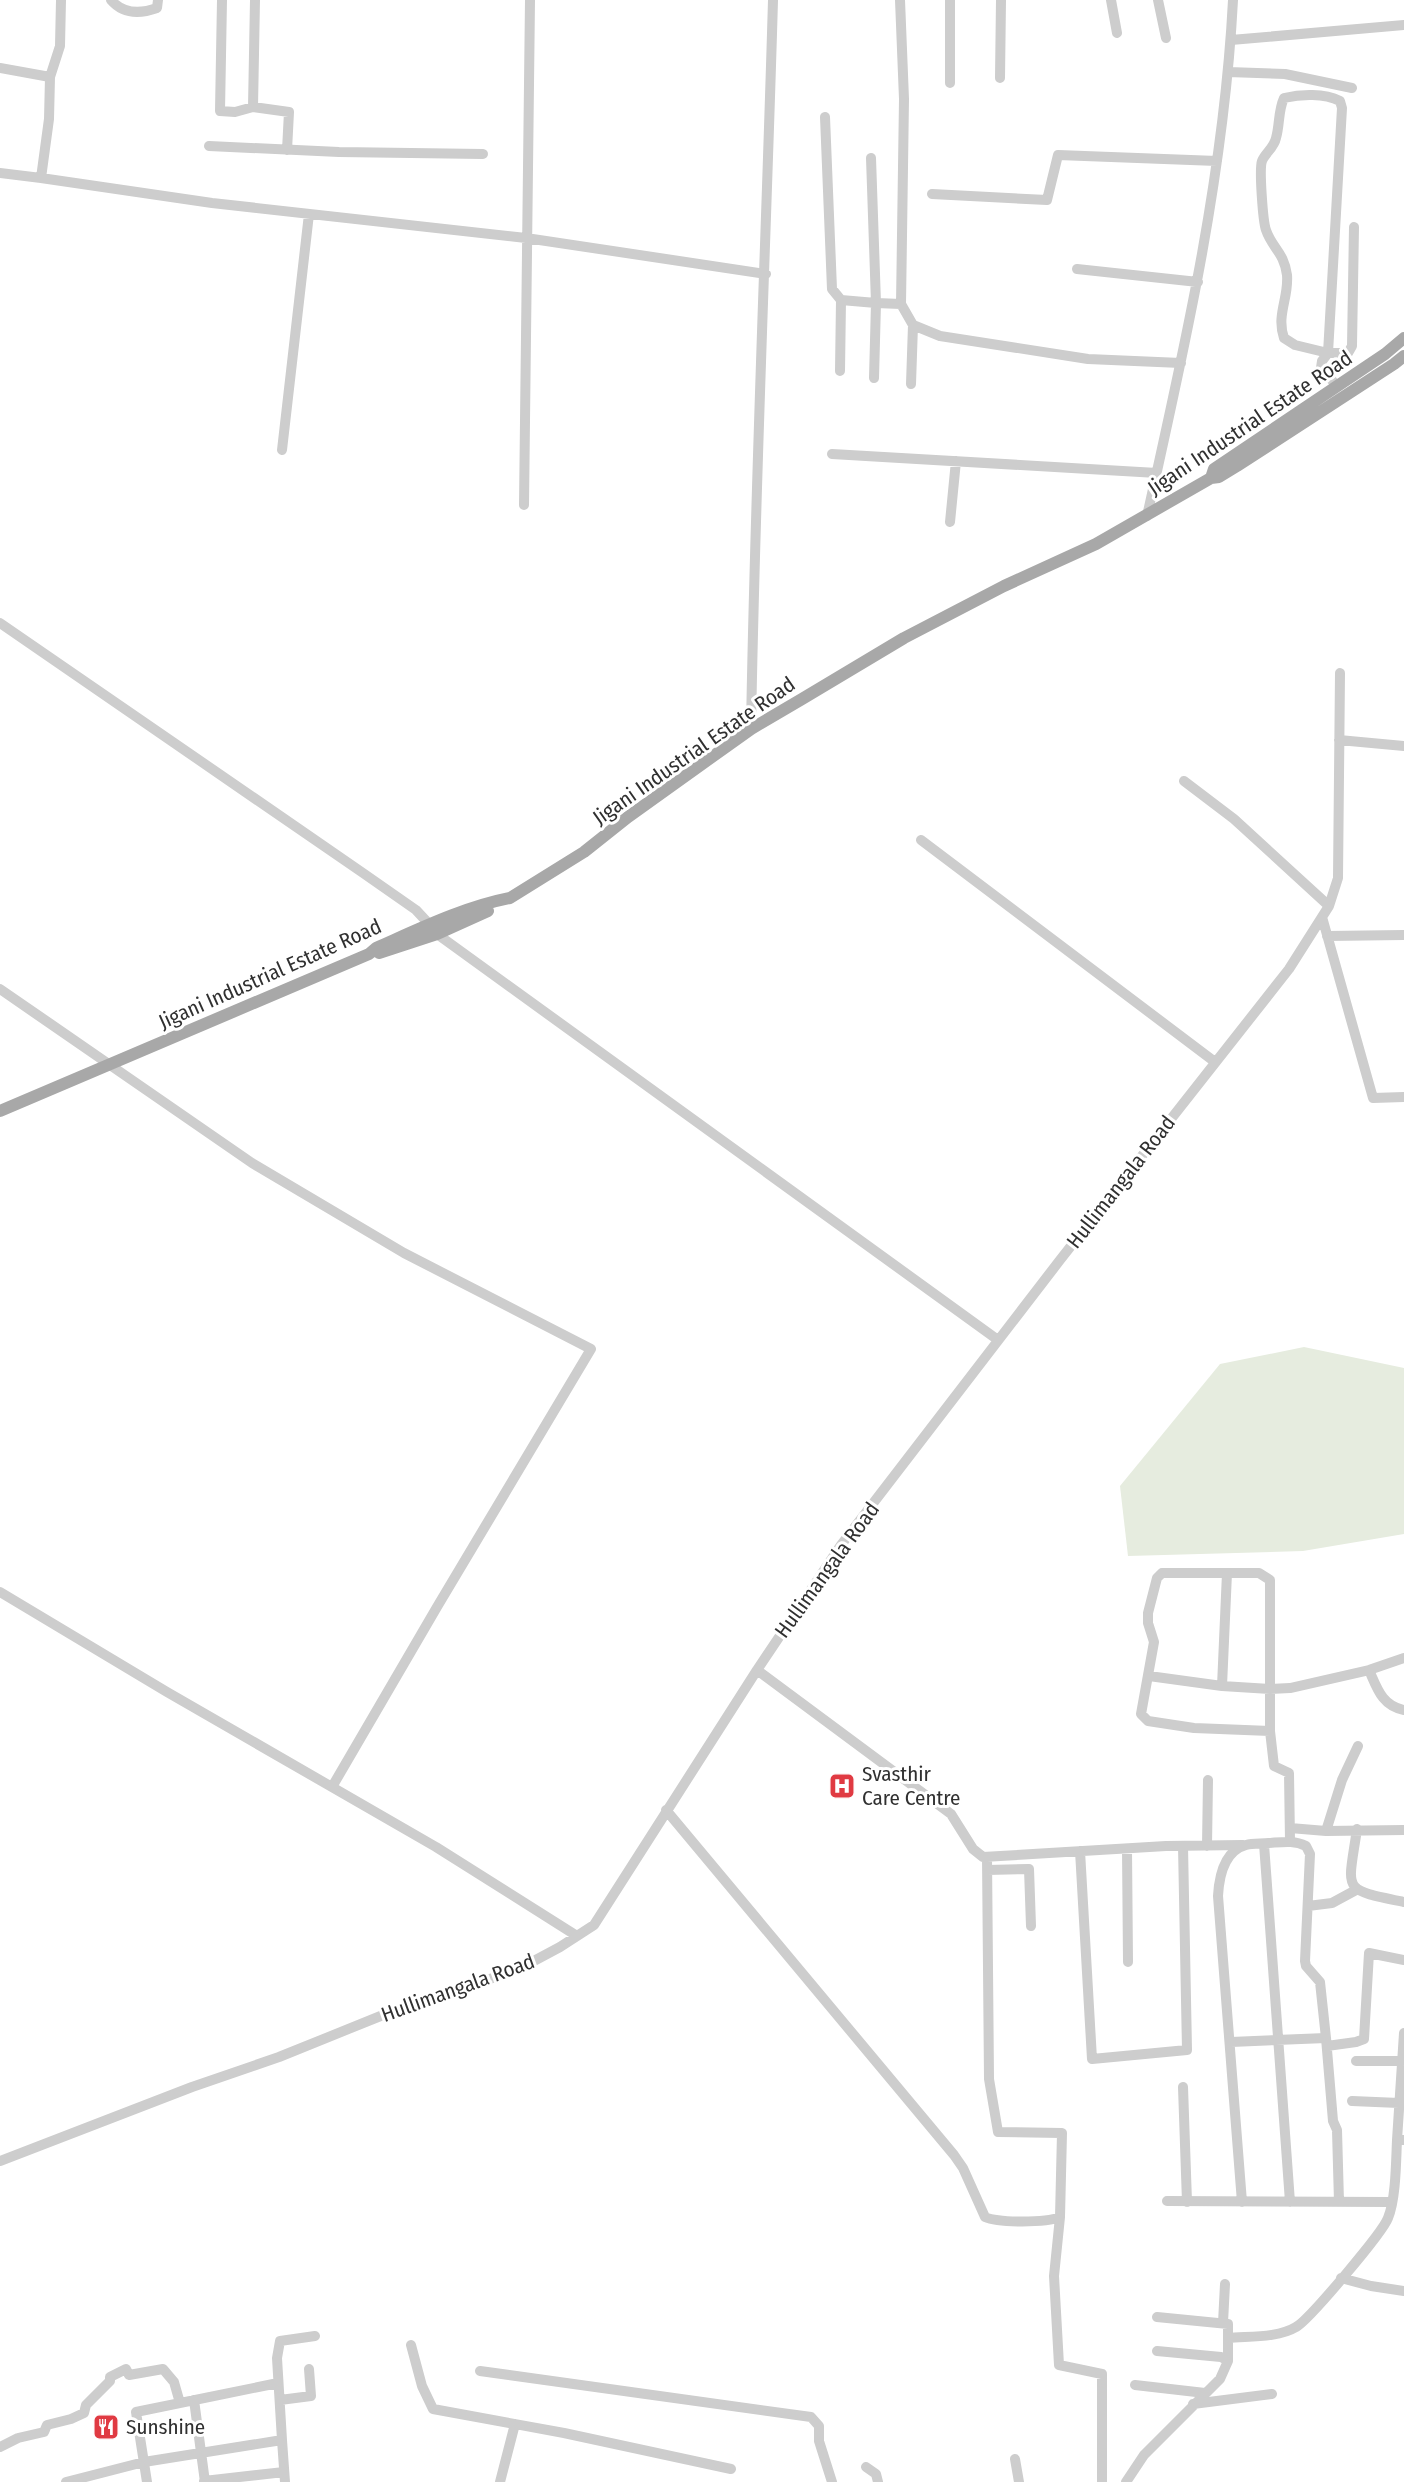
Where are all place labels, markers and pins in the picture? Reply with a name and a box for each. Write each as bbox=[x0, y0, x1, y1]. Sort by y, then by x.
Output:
place label: Svasthir Care Centre bbox=[862, 1761, 960, 1811]
hospital icon: Svasthir Care Centre bbox=[827, 1771, 857, 1801]
restaurant icon: Sunshine bbox=[91, 2412, 121, 2442]
place label: Sunshine bbox=[126, 2414, 205, 2440]

